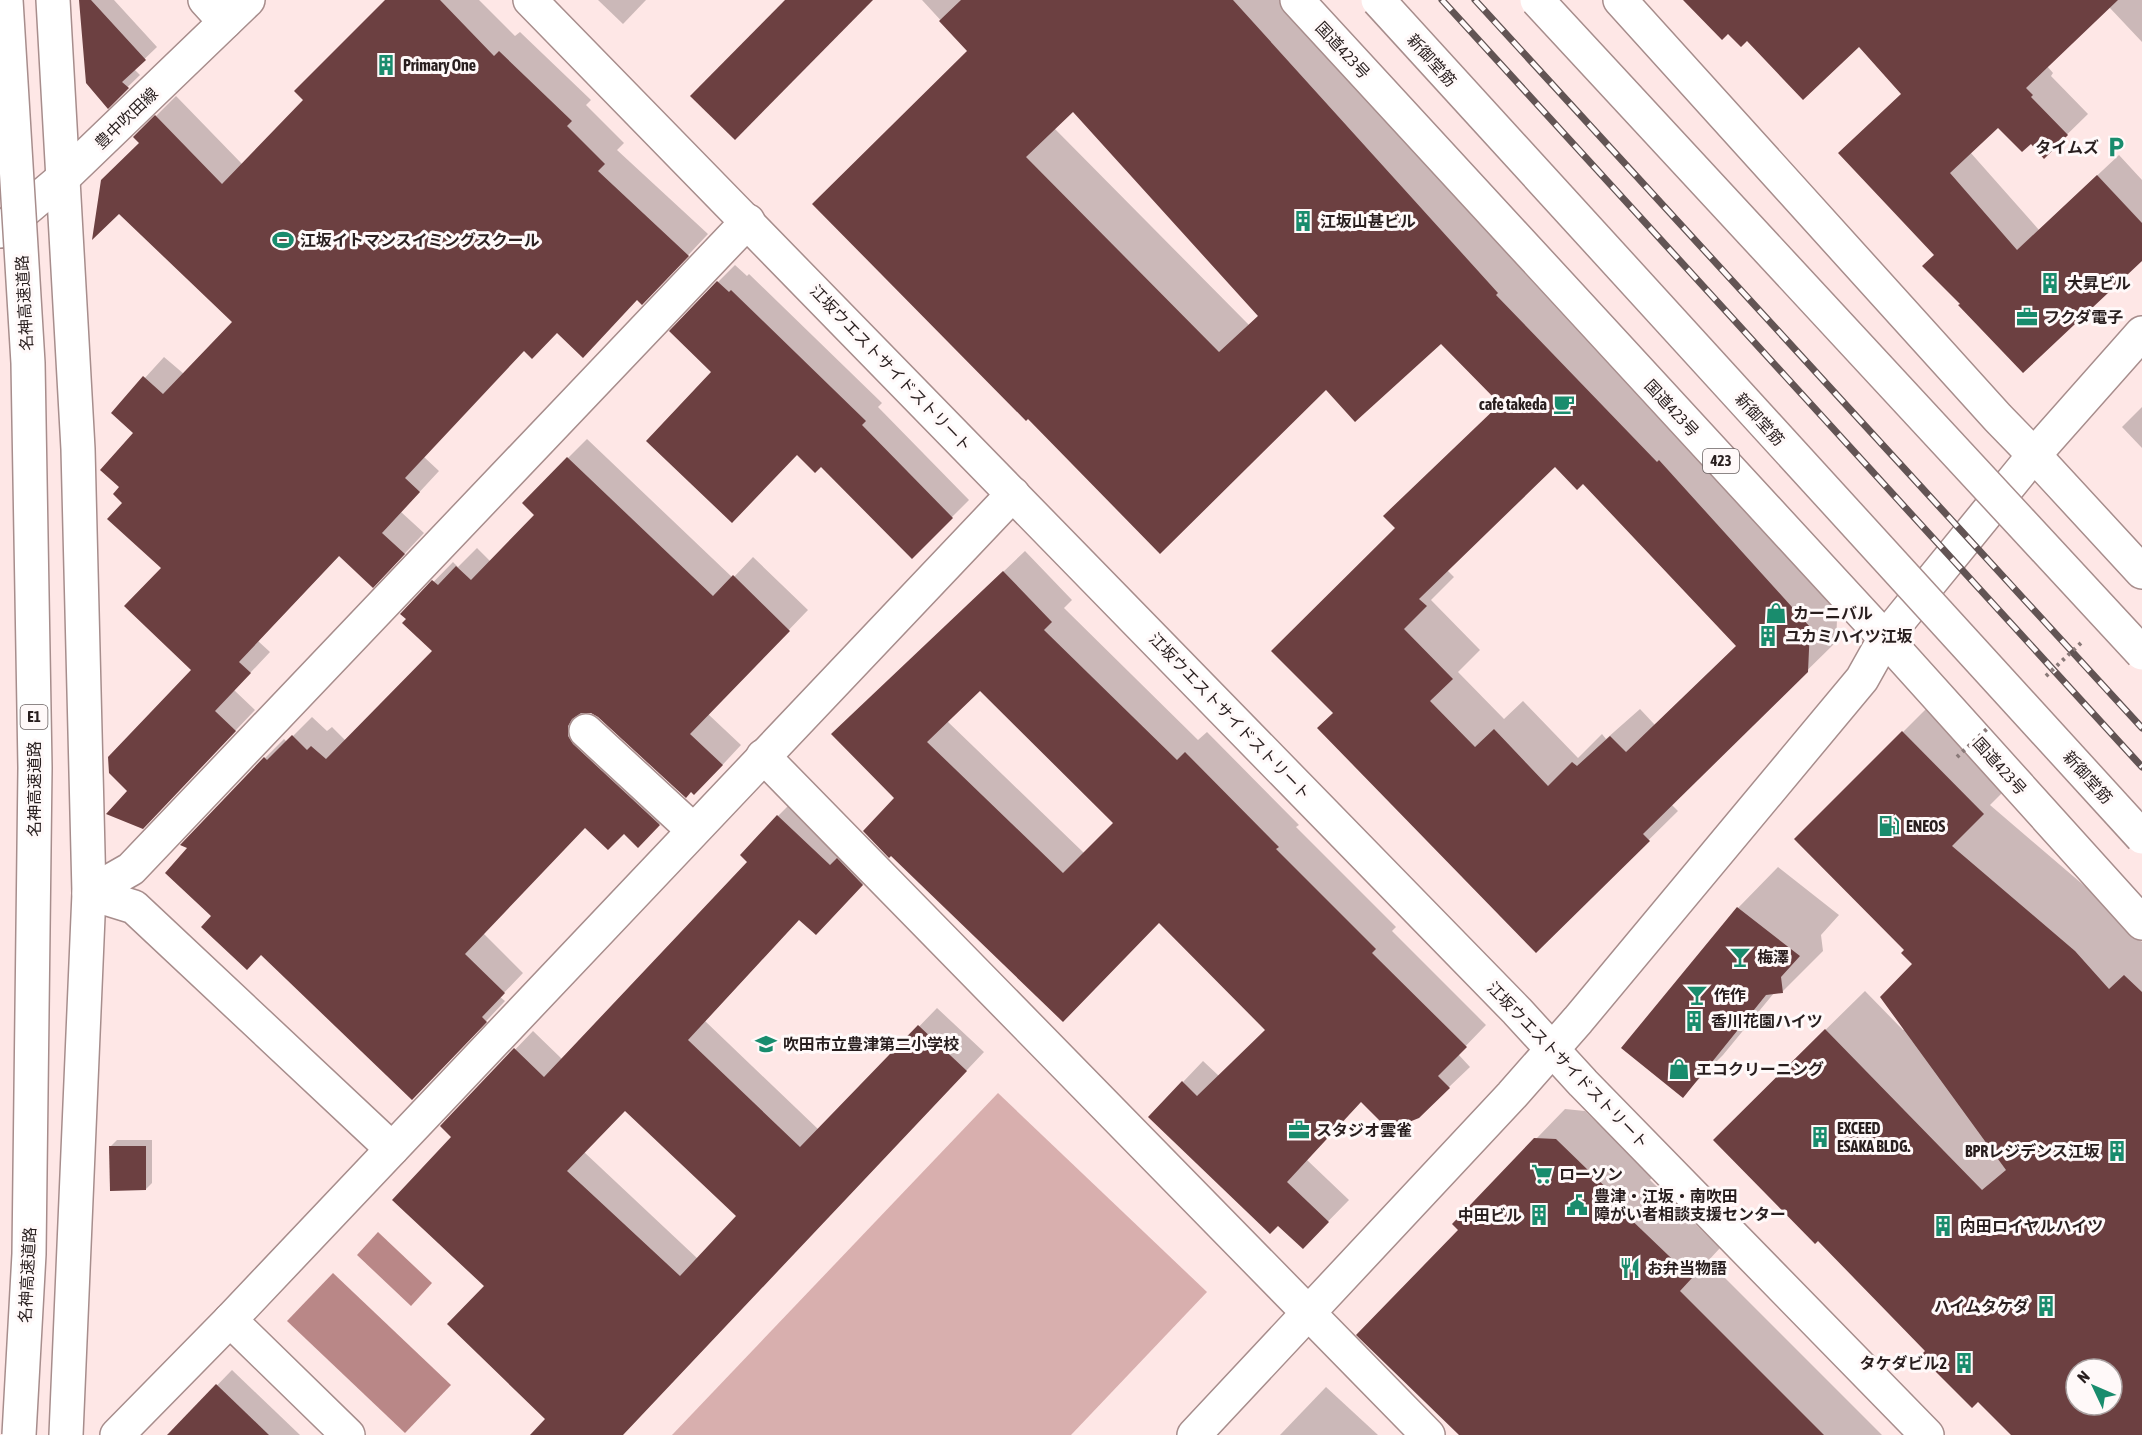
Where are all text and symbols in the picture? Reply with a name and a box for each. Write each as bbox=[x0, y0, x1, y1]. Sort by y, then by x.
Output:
street label: 国道423号 bbox=[1312, 18, 1374, 82]
street label: 新御堂筋 bbox=[1404, 30, 1460, 90]
building icon: Primary One bbox=[374, 53, 398, 77]
place label: Primary One bbox=[403, 56, 476, 74]
street label: 豊中吹田線 bbox=[91, 84, 161, 152]
parking icon: タイムズ bbox=[2104, 135, 2128, 159]
place label: タイムズ bbox=[2035, 138, 2099, 156]
building icon: 江坂山甚ビル bbox=[1291, 209, 1315, 233]
place label: 江坂山甚ビル bbox=[1320, 212, 1416, 230]
sports icon: 江坂イトマンスイミングスクール bbox=[271, 228, 295, 252]
place label: 江坂イトマンスイミングスクール bbox=[300, 231, 540, 249]
street label: 名神高速道路 bbox=[12, 255, 36, 351]
building icon: 大昇ビル bbox=[2038, 271, 2062, 295]
place label: 大昇ビル bbox=[2067, 274, 2131, 292]
street label: 江坂ウエストサイドストリート bbox=[807, 281, 975, 455]
office icon: フクダ電子 bbox=[2015, 305, 2039, 329]
place label: フクダ電子 bbox=[2044, 308, 2123, 326]
street label: 国道423号 bbox=[1641, 376, 1703, 440]
street label: 新御堂筋 bbox=[1732, 389, 1788, 449]
cafe icon: cafe takeda bbox=[1552, 392, 1576, 416]
place label: cafe takeda bbox=[1479, 395, 1547, 413]
road number: 423 bbox=[1703, 449, 1739, 473]
shop icon: カーニバル bbox=[1764, 601, 1788, 625]
place label: カーニバル bbox=[1793, 604, 1873, 622]
building icon: ユカミハイツ江坂 bbox=[1756, 624, 1780, 648]
place label: ユカミハイツ江坂 bbox=[1785, 627, 1913, 645]
street label: 江坂ウエストサイドストリート bbox=[1146, 629, 1314, 803]
road number: E1 bbox=[20, 705, 48, 729]
street label: 国道423号 bbox=[1970, 734, 2030, 798]
street label: 名神高速道路 bbox=[25, 741, 43, 837]
street label: 新御堂筋 bbox=[2060, 747, 2116, 807]
fuel station icon: ENEOS bbox=[1877, 814, 1901, 838]
place label: ENEOS bbox=[1906, 817, 1945, 835]
bar icon: 梅澤 bbox=[1728, 945, 1752, 969]
place label: 梅澤 bbox=[1757, 948, 1789, 966]
street label: 江坂ウエストサイドストリート bbox=[1484, 978, 1652, 1152]
bar icon: 作作 bbox=[1685, 983, 1709, 1007]
place label: 作作 bbox=[1714, 986, 1746, 1004]
building icon: 香川花園ハイツ bbox=[1682, 1009, 1706, 1033]
place label: 香川花園ハイツ bbox=[1711, 1012, 1823, 1030]
school or university icon: 吹田市立豊津第二小学校 bbox=[754, 1032, 778, 1056]
place label: 吹田市立豊津第二小学校 bbox=[783, 1035, 959, 1053]
shop icon: エコクリーニング bbox=[1667, 1057, 1691, 1081]
place label: エコクリーニング bbox=[1696, 1060, 1824, 1078]
office icon: スタジオ雲雀 bbox=[1287, 1118, 1311, 1142]
place label: EXCEED ESAKA BLDG. bbox=[1837, 1119, 1910, 1155]
place label: スタジオ雲雀 bbox=[1316, 1121, 1412, 1139]
building icon: EXCEED ESAKA BLDG. bbox=[1808, 1125, 1832, 1149]
building icon: BPRレジデンス江坂 bbox=[2105, 1139, 2129, 1163]
place label: BPRレジデンス江坂 bbox=[1965, 1142, 2100, 1160]
supermarket icon: ローソン bbox=[1530, 1162, 1554, 1186]
place label: ローソン bbox=[1559, 1165, 1623, 1183]
place label: 豊津・江坂・南吹田 障がい者相談支援センター bbox=[1594, 1187, 1786, 1223]
public building icon: 豊津・江坂・南吹田 障がい者相談支援センター bbox=[1565, 1193, 1589, 1217]
building icon: 中田ビル bbox=[1527, 1203, 1551, 1227]
place label: 中田ビル bbox=[1458, 1206, 1522, 1224]
building icon: 内田ロイヤルハイツ bbox=[1931, 1214, 1955, 1238]
place label: 内田ロイヤルハイツ bbox=[1960, 1217, 2103, 1235]
street label: 名神高速道路 bbox=[15, 1227, 39, 1323]
restaurant icon: お弁当物語 bbox=[1618, 1256, 1642, 1280]
place label: お弁当物語 bbox=[1647, 1259, 1727, 1277]
building icon: ハイムタケダ bbox=[2034, 1294, 2058, 1318]
place label: ハイムタケダ bbox=[1934, 1297, 2029, 1315]
building icon: タケダビル2 bbox=[1952, 1351, 1976, 1375]
place label: タケダビル2 bbox=[1859, 1354, 1947, 1372]
north arrow bbox=[2064, 1357, 2124, 1417]
text: N bbox=[2073, 1367, 2093, 1386]

